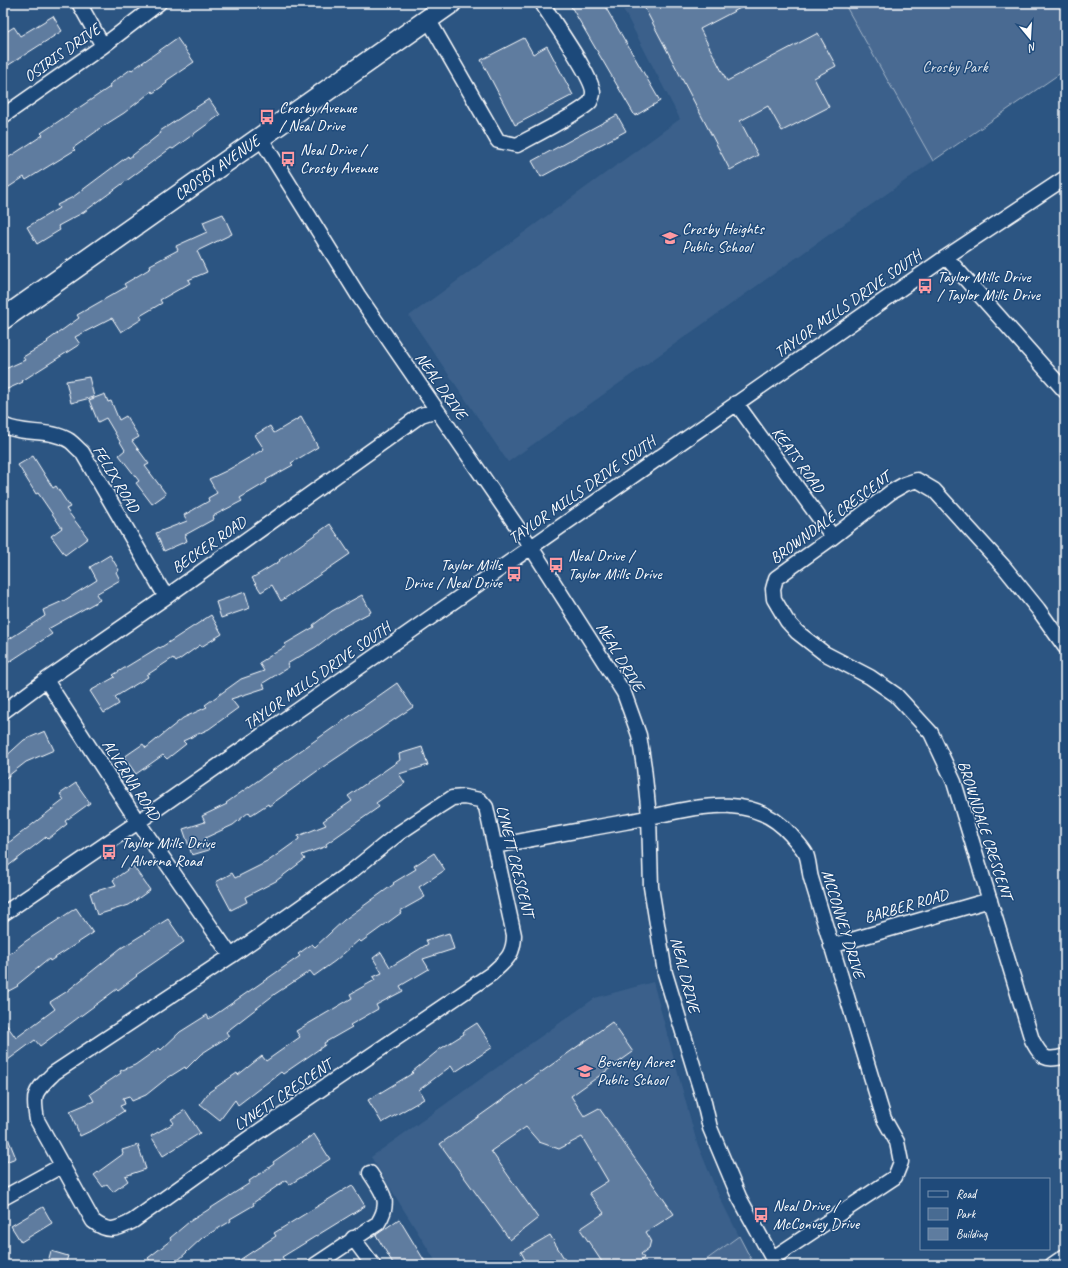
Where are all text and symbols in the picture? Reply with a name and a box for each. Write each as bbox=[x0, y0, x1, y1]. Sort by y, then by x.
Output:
street label: OSIRIS DRIVE bbox=[20, 18, 106, 87]
north arrow bbox=[1010, 18, 1050, 58]
text: N bbox=[1026, 40, 1038, 56]
park label: Crosby Park bbox=[922, 57, 989, 77]
place label: Crosby Avenue / Neal Drive bbox=[279, 98, 358, 136]
bus stop icon: Crosby Avenue / Neal Drive bbox=[258, 108, 276, 126]
street label: CROSBY AVENUE bbox=[170, 130, 266, 205]
place label: Neal Drive / Crosby Avenue bbox=[300, 140, 379, 178]
bus stop icon: Neal Drive / Crosby Avenue bbox=[279, 150, 297, 168]
place label: Crosby Heights Public School bbox=[682, 219, 765, 257]
school or university icon: Crosby Heights Public School bbox=[661, 229, 679, 247]
street label: TAYLOR MILLS DRIVE SOUTH bbox=[771, 244, 928, 362]
place label: Taylor Mills Drive / Taylor Mills Drive bbox=[937, 267, 1042, 305]
bus stop icon: Taylor Mills Drive / Taylor Mills Drive bbox=[916, 277, 934, 295]
street label: NEAL DRIVE bbox=[411, 349, 473, 425]
street label: KEATS ROAD bbox=[767, 423, 830, 498]
street label: TAYLOR MILLS DRIVE SOUTH bbox=[505, 430, 662, 548]
street label: FELIX ROAD bbox=[88, 442, 145, 518]
street label: BROWNDALE CRESCENT bbox=[766, 465, 898, 568]
street label: BECKER ROAD bbox=[168, 511, 252, 578]
place label: Neal Drive / Taylor Mills Drive bbox=[568, 546, 664, 584]
place label: Taylor Mills Drive / Neal Drive bbox=[404, 555, 504, 593]
bus stop icon: Neal Drive / Taylor Mills Drive bbox=[547, 556, 565, 574]
bus stop icon: Taylor Mills Drive / Neal Drive bbox=[505, 565, 523, 583]
street label: TAYLOR MILLS DRIVE SOUTH bbox=[240, 616, 397, 734]
street label: NEAL DRIVE bbox=[592, 619, 650, 697]
street label: ALVERNA ROAD bbox=[97, 736, 165, 826]
street label: BROWNDALE CRESCENT bbox=[953, 758, 1018, 906]
street label: LYNETT CRESCENT bbox=[492, 803, 539, 922]
place label: Taylor Mills Drive / Alverna Road bbox=[121, 833, 217, 871]
bus stop icon: Taylor Mills Drive / Alverna Road bbox=[100, 843, 118, 861]
street label: MCCONVEY DRIVE bbox=[817, 867, 870, 983]
street label: BARBER ROAD bbox=[862, 884, 952, 928]
street label: NEAL DRIVE bbox=[666, 935, 705, 1017]
place label: Beverley Acres Public School bbox=[597, 1052, 676, 1090]
street label: LYNETT CRESCENT bbox=[230, 1053, 339, 1135]
school or university icon: Beverley Acres Public School bbox=[576, 1062, 594, 1080]
legend bbox=[920, 1178, 1050, 1250]
text: Road bbox=[956, 1186, 978, 1202]
place label: Neal Drive / McConvey Drive bbox=[773, 1196, 861, 1234]
bus stop icon: Neal Drive / McConvey Drive bbox=[752, 1206, 770, 1224]
text: Park bbox=[956, 1206, 977, 1222]
text: Building bbox=[956, 1226, 988, 1242]

